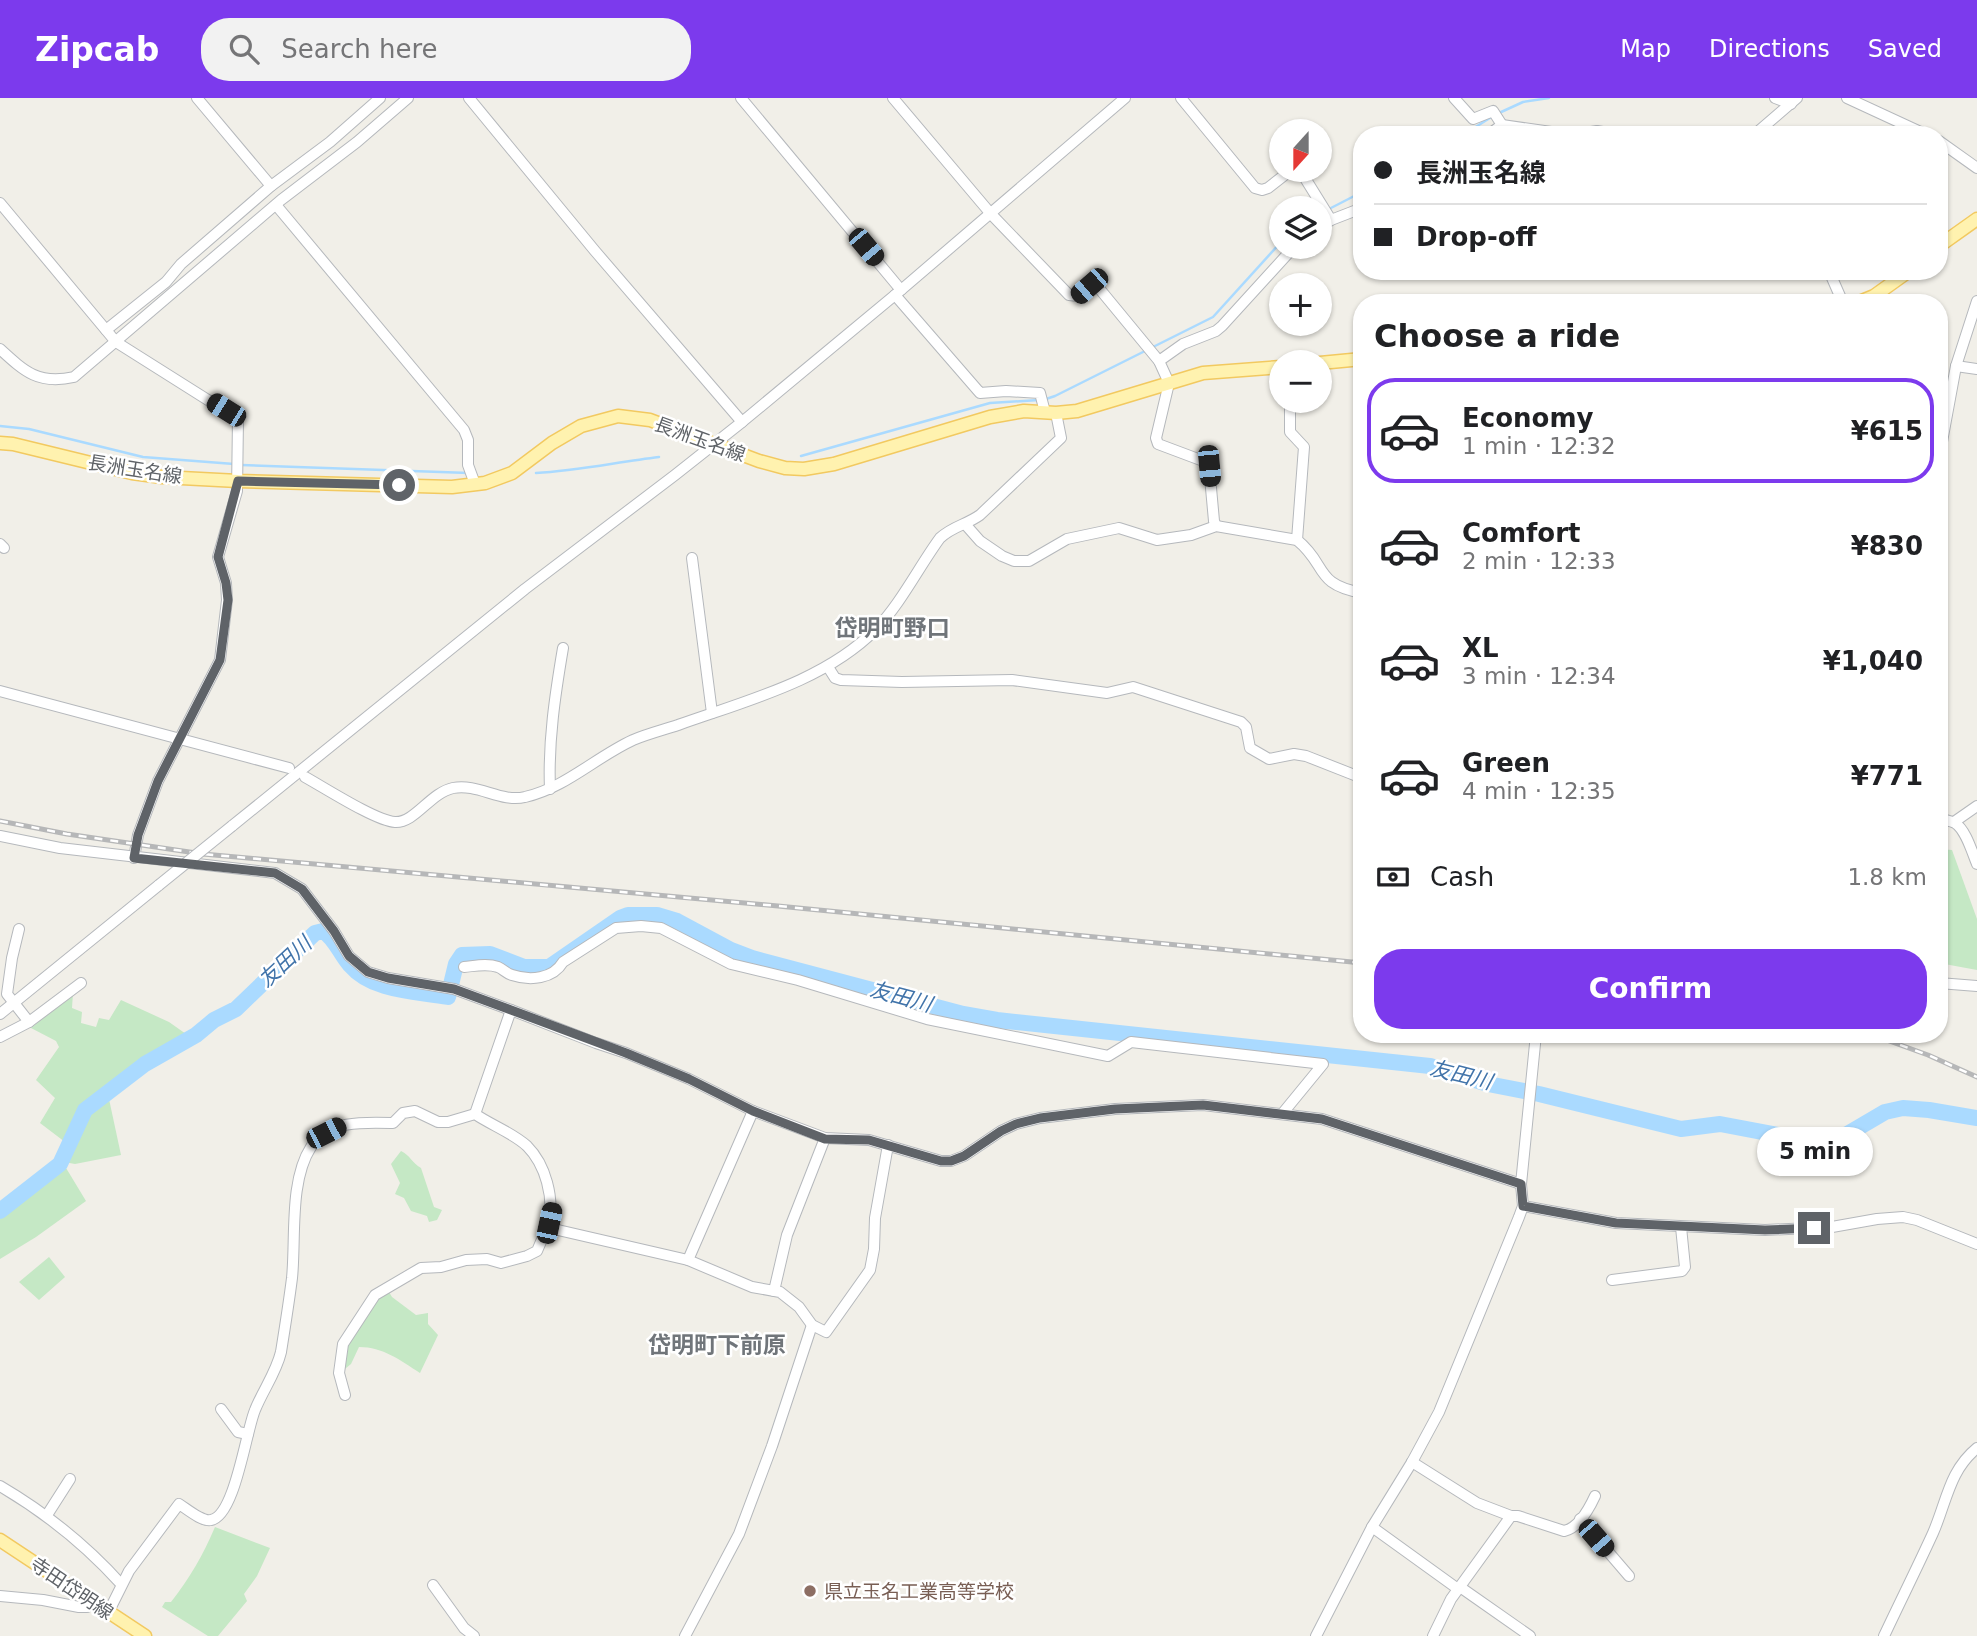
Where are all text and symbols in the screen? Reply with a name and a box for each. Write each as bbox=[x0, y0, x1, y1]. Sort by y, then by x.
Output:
search box bbox=[201, 18, 691, 81]
text: Zipcab bbox=[35, 30, 159, 69]
icon: search bbox=[225, 30, 263, 68]
text: Search here bbox=[281, 34, 438, 64]
text: Map bbox=[1620, 35, 1671, 63]
text: Directions bbox=[1709, 35, 1830, 63]
text: Saved bbox=[1868, 35, 1942, 63]
north arrow bbox=[1269, 119, 1332, 182]
map controls bbox=[1269, 119, 1332, 413]
text: 長洲玉名線 bbox=[1416, 158, 1546, 188]
button: layers bbox=[1269, 196, 1332, 259]
text: Drop-off bbox=[1416, 222, 1537, 252]
car bbox=[845, 224, 888, 270]
car bbox=[1067, 264, 1112, 308]
button: + bbox=[1269, 273, 1332, 336]
text: Choose a ride bbox=[1374, 317, 1620, 355]
button: − bbox=[1269, 350, 1332, 413]
car bbox=[203, 390, 250, 430]
icon: car bbox=[1378, 399, 1441, 462]
text: Economy bbox=[1462, 403, 1593, 433]
street label: 長洲玉名線 bbox=[652, 412, 748, 466]
text: ¥615 bbox=[1851, 416, 1923, 446]
text: 1 min · 12:32 bbox=[1462, 433, 1616, 459]
car bbox=[1197, 444, 1222, 488]
street label: 長洲玉名線 bbox=[86, 451, 184, 487]
route start bbox=[383, 469, 415, 501]
icon: car bbox=[1378, 514, 1441, 577]
text: Comfort bbox=[1462, 518, 1580, 548]
text: ¥830 bbox=[1851, 531, 1923, 561]
text: 2 min · 12:33 bbox=[1462, 548, 1616, 574]
district label: 岱明町野口 bbox=[835, 615, 950, 641]
icon: car bbox=[1378, 629, 1441, 692]
text: XL bbox=[1462, 633, 1499, 663]
text: ¥1,040 bbox=[1823, 646, 1923, 676]
text: 3 min · 12:34 bbox=[1462, 663, 1616, 689]
icon: car bbox=[1378, 744, 1441, 807]
text: Green bbox=[1462, 748, 1550, 778]
text: ¥771 bbox=[1851, 761, 1923, 791]
text: 4 min · 12:35 bbox=[1462, 778, 1616, 804]
icon: cash bbox=[1374, 858, 1412, 896]
text: Cash bbox=[1430, 862, 1494, 892]
text: 1.8 km bbox=[1847, 864, 1927, 890]
water label: 友田川 bbox=[254, 930, 318, 992]
button: Confirm bbox=[1374, 949, 1927, 1029]
water label: 友田川 bbox=[867, 977, 936, 1017]
water label: 友田川 bbox=[1428, 1056, 1496, 1095]
car bbox=[303, 1114, 350, 1152]
callout: 5 min bbox=[1756, 1126, 1872, 1176]
text: 5 min bbox=[1779, 1138, 1851, 1164]
car bbox=[535, 1200, 564, 1246]
route end bbox=[1798, 1212, 1830, 1244]
district label: 岱明町下前原 bbox=[648, 1332, 786, 1358]
car bbox=[1575, 1515, 1618, 1561]
street label: 寺田岱明線 bbox=[26, 1552, 118, 1624]
place label: 県立玉名工業高等学校 bbox=[824, 1580, 1014, 1602]
marker: 県立玉名工業高等学校 bbox=[802, 1583, 818, 1599]

